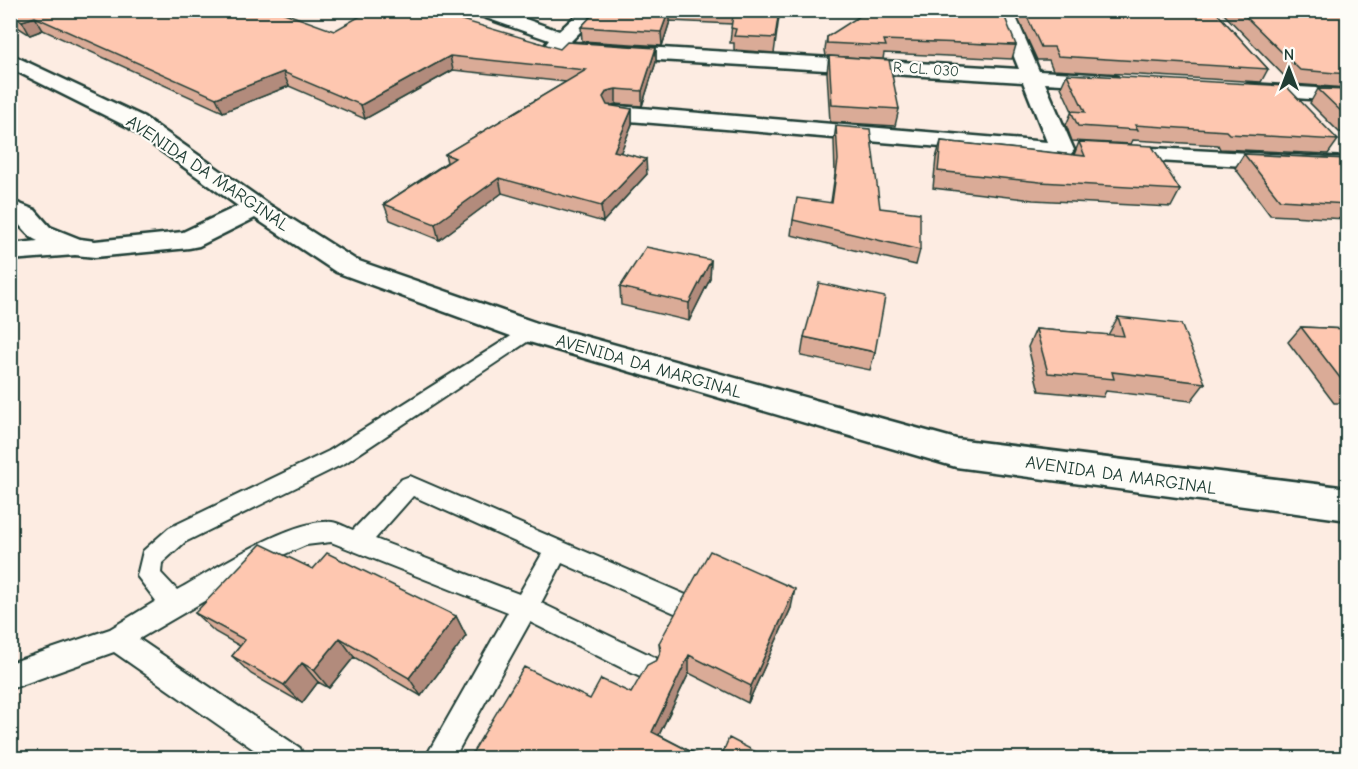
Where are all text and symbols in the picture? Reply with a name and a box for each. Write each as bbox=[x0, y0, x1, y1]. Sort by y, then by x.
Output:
north arrow bbox=[1259, 39, 1319, 99]
text: N bbox=[1284, 46, 1294, 64]
street label: R. CL. 030 bbox=[892, 58, 960, 80]
street label: AVENIDA DA MARGINAL bbox=[122, 111, 293, 236]
street label: AVENIDA DA MARGINAL bbox=[554, 330, 744, 403]
street label: AVENIDA DA MARGINAL bbox=[1024, 452, 1218, 499]

